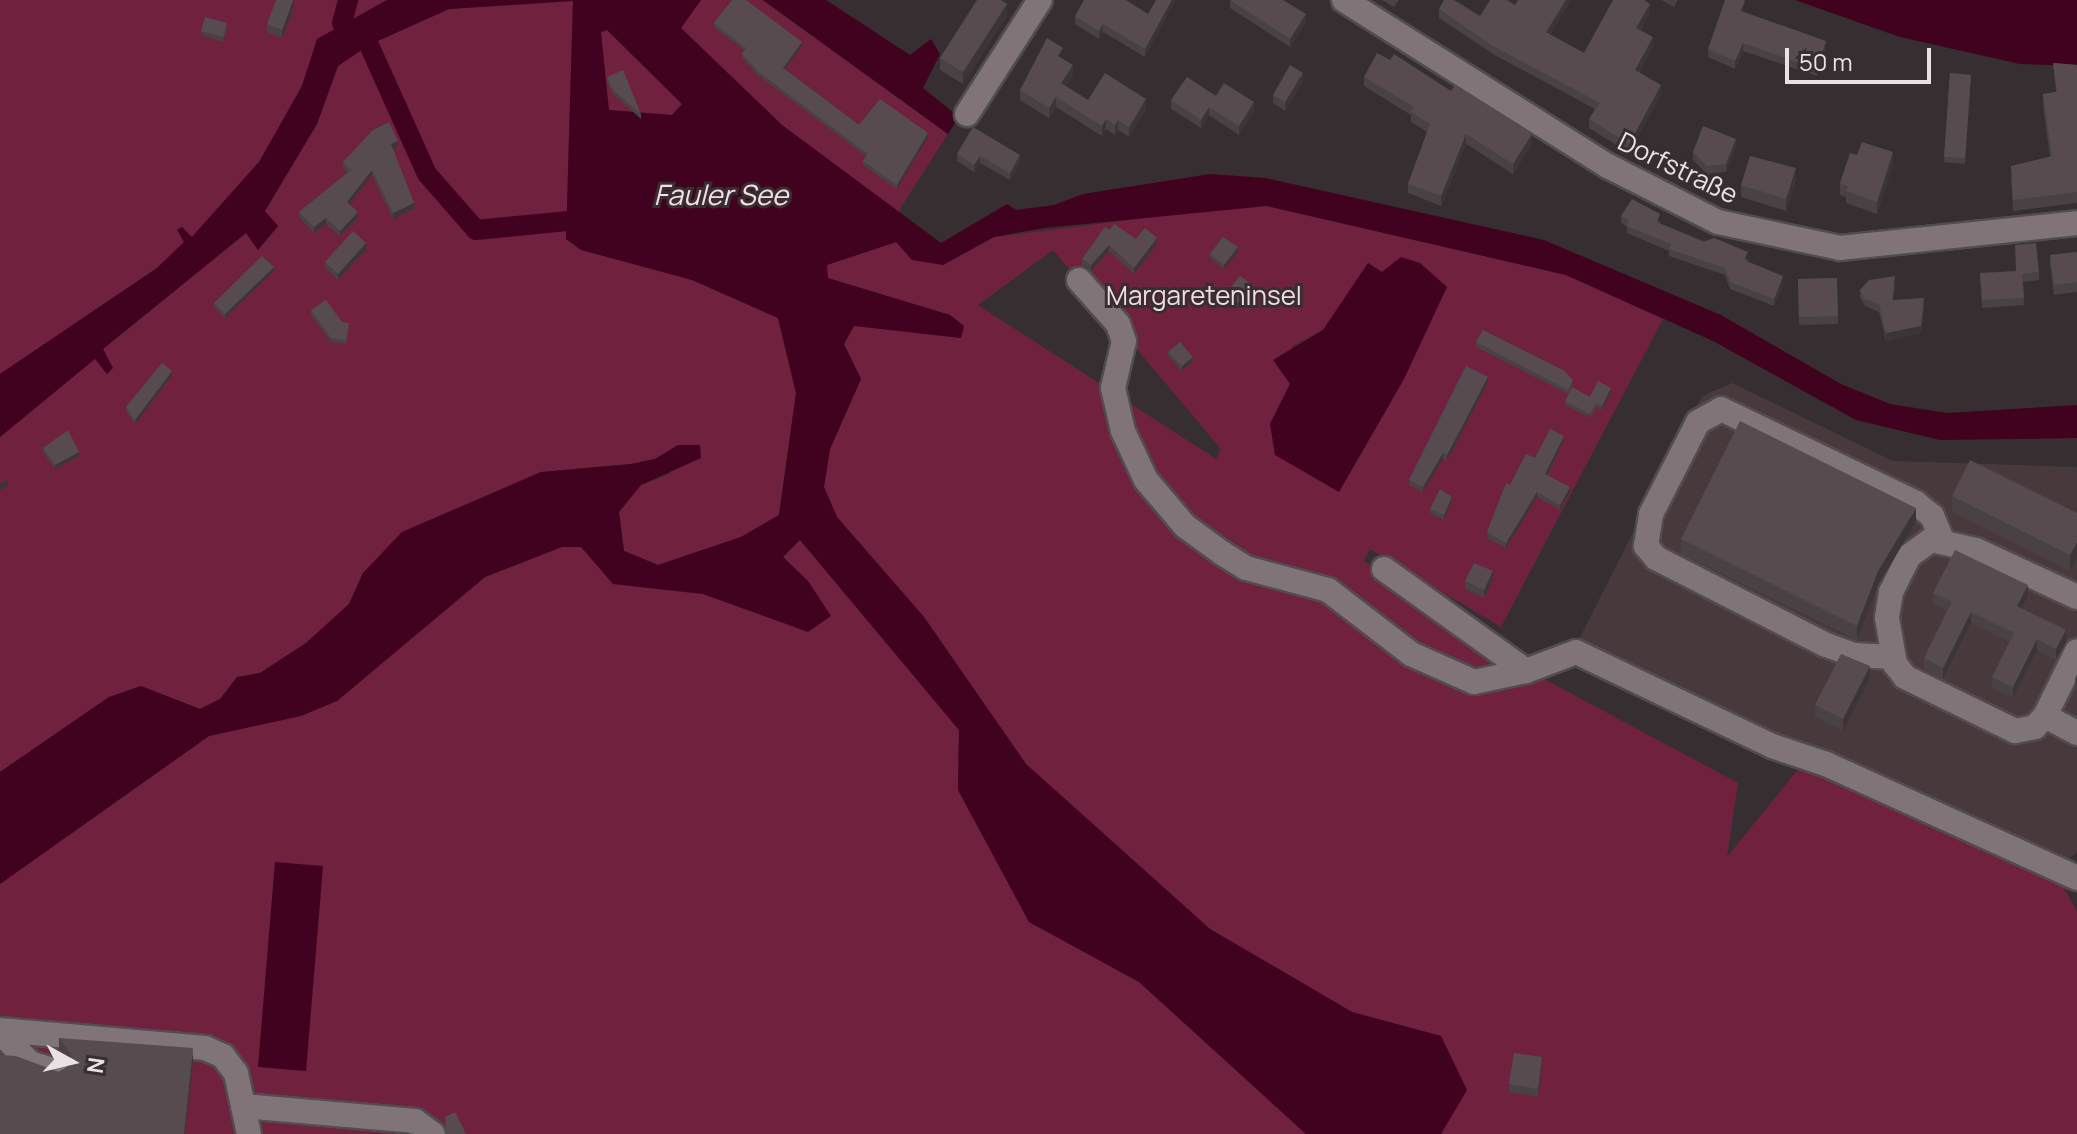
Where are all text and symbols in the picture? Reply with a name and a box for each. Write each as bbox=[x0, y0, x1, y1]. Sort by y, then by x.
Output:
scale bar bbox=[1789, 32, 1935, 82]
text: 50 m bbox=[1799, 45, 1853, 78]
street label: Dorfstraße bbox=[1613, 126, 1743, 210]
water label: Fauler See bbox=[654, 177, 788, 211]
park label: Margareteninsel bbox=[1106, 280, 1302, 312]
north arrow bbox=[32, 1022, 112, 1102]
text: N bbox=[80, 1055, 112, 1075]

